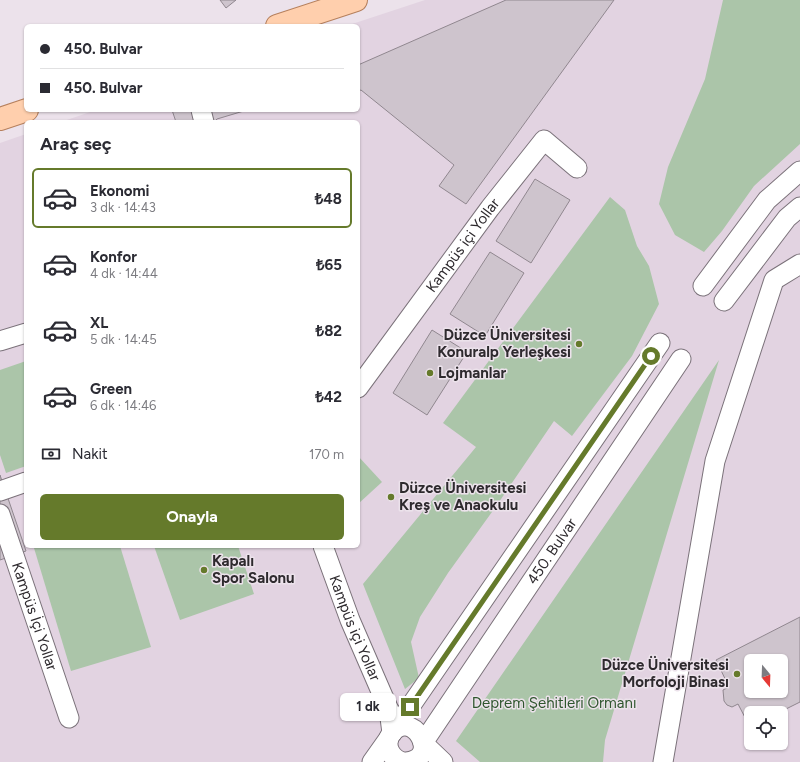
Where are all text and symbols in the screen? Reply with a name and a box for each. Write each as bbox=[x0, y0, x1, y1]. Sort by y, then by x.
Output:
text: 450. Bulvar bbox=[64, 40, 142, 58]
text: 450. Bulvar bbox=[64, 79, 142, 97]
text: Araç seç bbox=[40, 133, 112, 155]
icon: car bbox=[42, 180, 78, 216]
text: Ekonomi bbox=[90, 182, 149, 200]
text: ₺48 bbox=[315, 190, 342, 208]
street label: Kampüs içi Yollar bbox=[422, 195, 503, 296]
text: 3 dk · 14:43 bbox=[90, 200, 156, 215]
icon: car bbox=[42, 246, 78, 282]
text: Konfor bbox=[90, 248, 137, 266]
text: ₺65 bbox=[316, 256, 342, 274]
text: 4 dk · 14:44 bbox=[90, 266, 158, 281]
icon: car bbox=[42, 312, 78, 348]
text: XL bbox=[90, 314, 108, 332]
text: ₺82 bbox=[316, 322, 342, 340]
place label: Düzce Üniversitesi Konuralp Yerleşkesi bbox=[437, 325, 571, 361]
text: 5 dk · 14:45 bbox=[90, 332, 157, 347]
marker: Düzce Üniversitesi Konuralp Yerleşkesi bbox=[574, 339, 584, 349]
route start bbox=[642, 347, 660, 365]
place label: Lojmanlar bbox=[438, 364, 506, 382]
marker: Lojmanlar bbox=[425, 368, 435, 378]
icon: car bbox=[42, 378, 78, 414]
text: Green bbox=[90, 380, 132, 398]
text: ₺42 bbox=[315, 388, 342, 406]
text: 6 dk · 14:46 bbox=[90, 398, 156, 413]
icon: cash bbox=[40, 443, 62, 465]
text: Nakit bbox=[72, 445, 108, 463]
text: 170 m bbox=[309, 447, 344, 462]
place label: Düzce Üniversitesi Kreş ve Anaokulu bbox=[399, 478, 526, 514]
marker: Düzce Üniversitesi Kreş ve Anaokulu bbox=[386, 492, 396, 502]
button: Onayla bbox=[40, 494, 344, 540]
street label: 450. Bulvar bbox=[523, 515, 580, 588]
place label: Kapalı Spor Salonu bbox=[212, 552, 295, 587]
street label: Kampüs İçi Yollar bbox=[8, 560, 61, 673]
marker: Kapalı Spor Salonu bbox=[199, 565, 209, 575]
street label: Kampüs içi Yollar bbox=[325, 573, 384, 684]
north arrow bbox=[744, 654, 788, 698]
map controls bbox=[744, 654, 788, 750]
place label: Düzce Üniversitesi Morfoloji Binası bbox=[602, 655, 729, 691]
marker: Düzce Üniversitesi Morfoloji Binası bbox=[732, 669, 742, 679]
callout: 1 dk bbox=[340, 693, 396, 721]
park label: Deprem Şehitleri Ormanı bbox=[472, 694, 636, 712]
route end bbox=[401, 698, 419, 716]
text: 1 dk bbox=[356, 699, 380, 714]
button: locate bbox=[744, 706, 788, 750]

